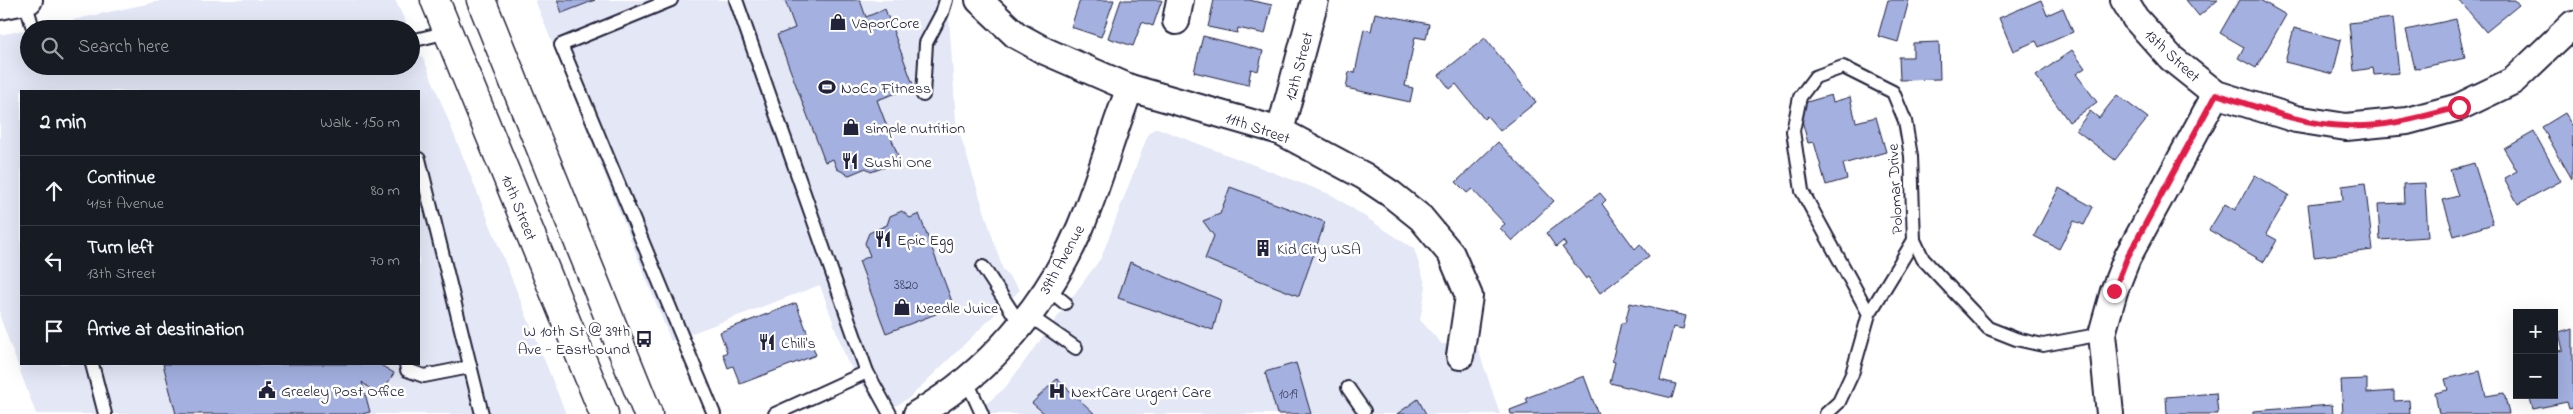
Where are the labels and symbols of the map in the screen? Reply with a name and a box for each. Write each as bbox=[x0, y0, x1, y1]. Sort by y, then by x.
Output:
shop icon: VaporCore bbox=[828, 12, 848, 32]
place label: VaporCore bbox=[851, 12, 920, 36]
street label: 13th Street bbox=[2138, 24, 2206, 89]
street label: 12th Street bbox=[1279, 29, 1321, 104]
sports icon: NoCo Fitness bbox=[817, 77, 837, 97]
place label: NoCo Fitness bbox=[841, 77, 931, 101]
route start bbox=[2448, 96, 2471, 119]
street label: 11th Street bbox=[1222, 107, 1294, 151]
shop icon: simple nutrition bbox=[841, 117, 861, 137]
place label: simple nutrition bbox=[865, 117, 965, 141]
street label: Polomar Drive bbox=[1882, 142, 1910, 235]
restaurant icon: Sushi One bbox=[840, 151, 860, 171]
place label: Sushi One bbox=[864, 151, 932, 175]
street label: 10th Street bbox=[494, 171, 542, 245]
street label: 39th Avenue bbox=[1034, 220, 1092, 299]
restaurant icon: Epic Egg bbox=[873, 229, 893, 249]
place label: Epic Egg bbox=[897, 229, 953, 253]
building icon: Kid City USA bbox=[1253, 238, 1273, 258]
place label: Kid City USA bbox=[1277, 238, 1361, 262]
house number: 3820 bbox=[894, 275, 918, 296]
route end bbox=[2103, 280, 2126, 303]
shop icon: Needle Juice bbox=[892, 297, 912, 317]
place label: Needle Juice bbox=[916, 297, 999, 321]
place label: W 10th St @ 39th Ave - Eastbound bbox=[518, 320, 630, 362]
bus stop icon: W 10th St @ 39th Ave - Eastbound bbox=[634, 329, 654, 349]
restaurant icon: Chili's bbox=[757, 332, 777, 352]
place label: Chili's bbox=[781, 332, 816, 356]
public building icon: Greeley Post Office bbox=[257, 380, 277, 400]
place label: Greeley Post Office bbox=[281, 380, 405, 404]
hospital icon: NextCare Urgent Care bbox=[1047, 381, 1067, 401]
place label: NextCare Urgent Care bbox=[1071, 381, 1212, 405]
house number: 1019 bbox=[1278, 384, 1298, 405]

